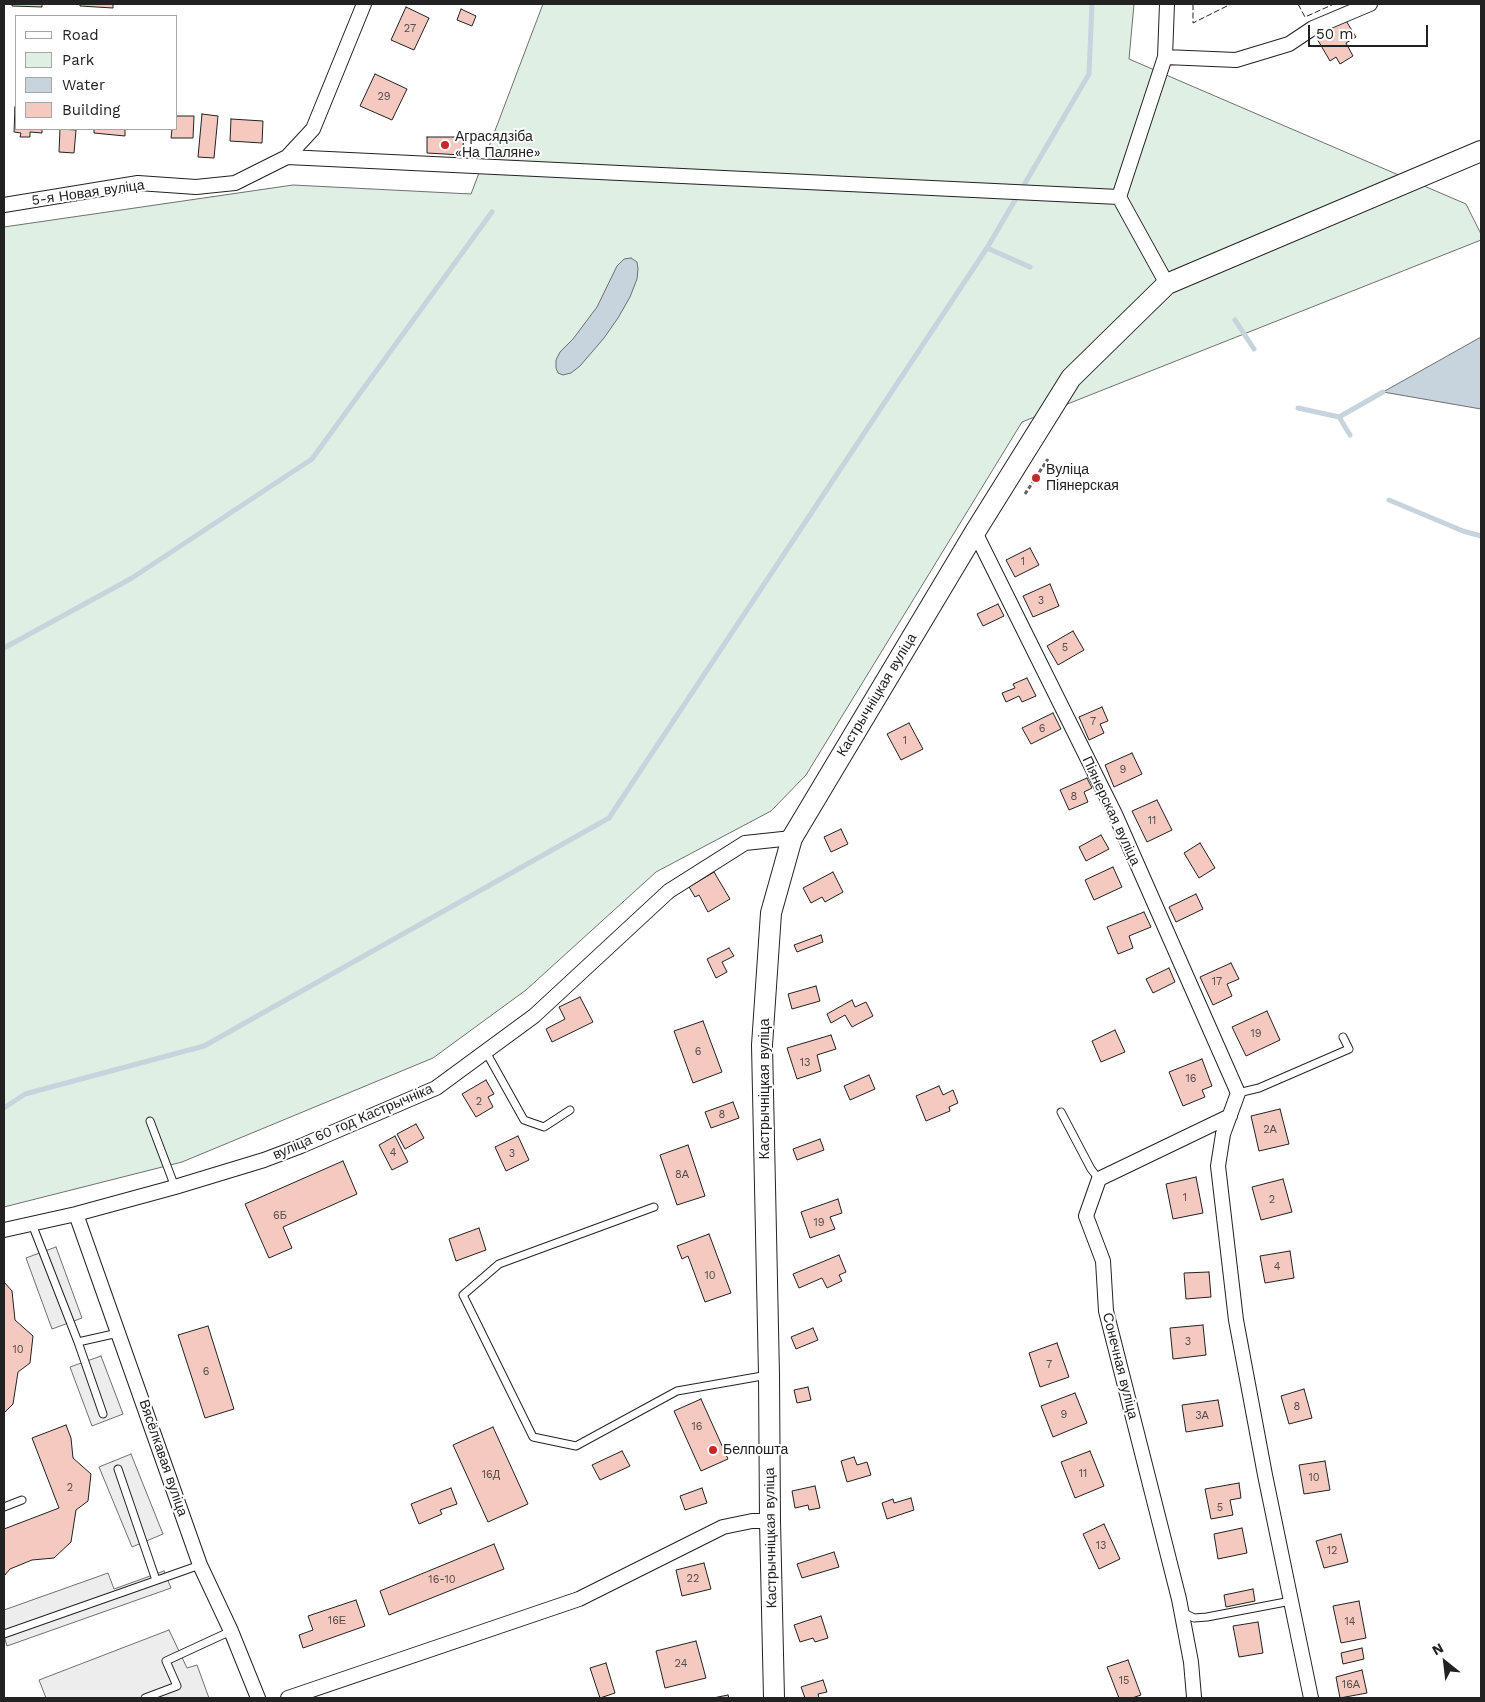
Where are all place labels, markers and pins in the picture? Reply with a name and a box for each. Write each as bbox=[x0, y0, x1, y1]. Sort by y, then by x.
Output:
place label: Аграсядзіба «На Паляне» bbox=[455, 129, 541, 162]
marker: Аграсядзіба «На Паляне» bbox=[439, 139, 451, 151]
place label: Вуліца Піянерская bbox=[1046, 462, 1119, 494]
marker: Вуліца Піянерская bbox=[1030, 472, 1042, 484]
place label: Белпошта bbox=[723, 1442, 788, 1458]
marker: Белпошта bbox=[707, 1444, 719, 1456]

